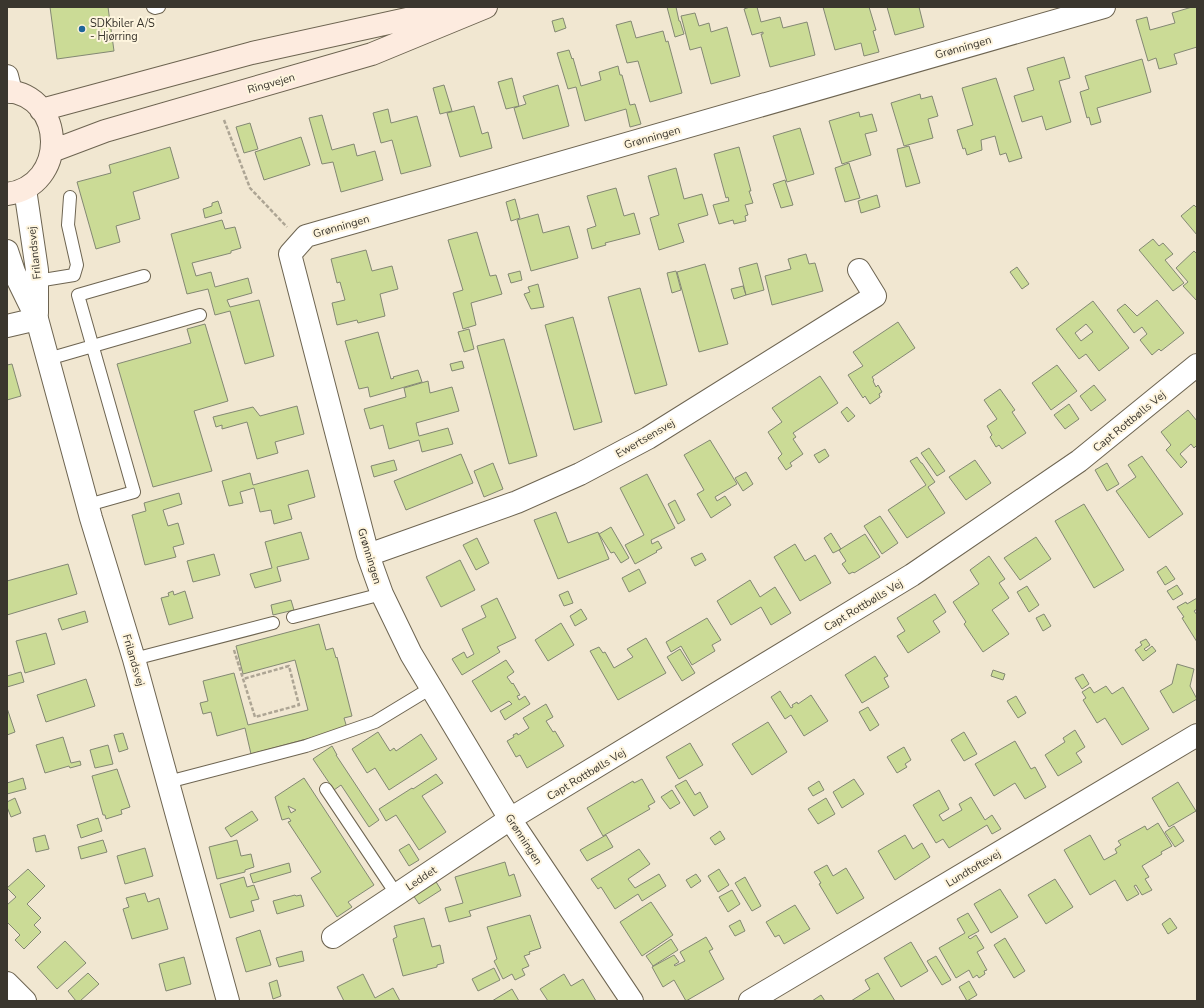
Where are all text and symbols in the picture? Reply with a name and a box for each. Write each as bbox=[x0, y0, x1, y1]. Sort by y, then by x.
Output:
place label: SDKbiler A/S - Hjørring bbox=[90, 16, 155, 44]
marker: SDKbiler A/S - Hjørring bbox=[77, 24, 87, 34]
street label: Grønningen bbox=[933, 32, 993, 63]
street label: Ringvejen bbox=[246, 70, 297, 97]
street label: Grønningen bbox=[622, 122, 682, 153]
street label: Grønningen bbox=[311, 211, 371, 242]
street label: Frilandsvej bbox=[24, 226, 45, 280]
street label: Capt Rottbølls Vej bbox=[1090, 387, 1169, 455]
street label: Ewertsensvej bbox=[613, 415, 678, 461]
street label: Grønningen bbox=[354, 526, 385, 586]
street label: Capt Rottbølls Vej bbox=[821, 576, 905, 635]
street label: Frilandsvej bbox=[119, 632, 148, 688]
street label: Capt Rottbølls Vej bbox=[544, 745, 628, 804]
street label: Grønningen bbox=[502, 811, 546, 868]
street label: Lundtoftevej bbox=[943, 846, 1004, 891]
street label: Leddet bbox=[403, 863, 440, 894]

